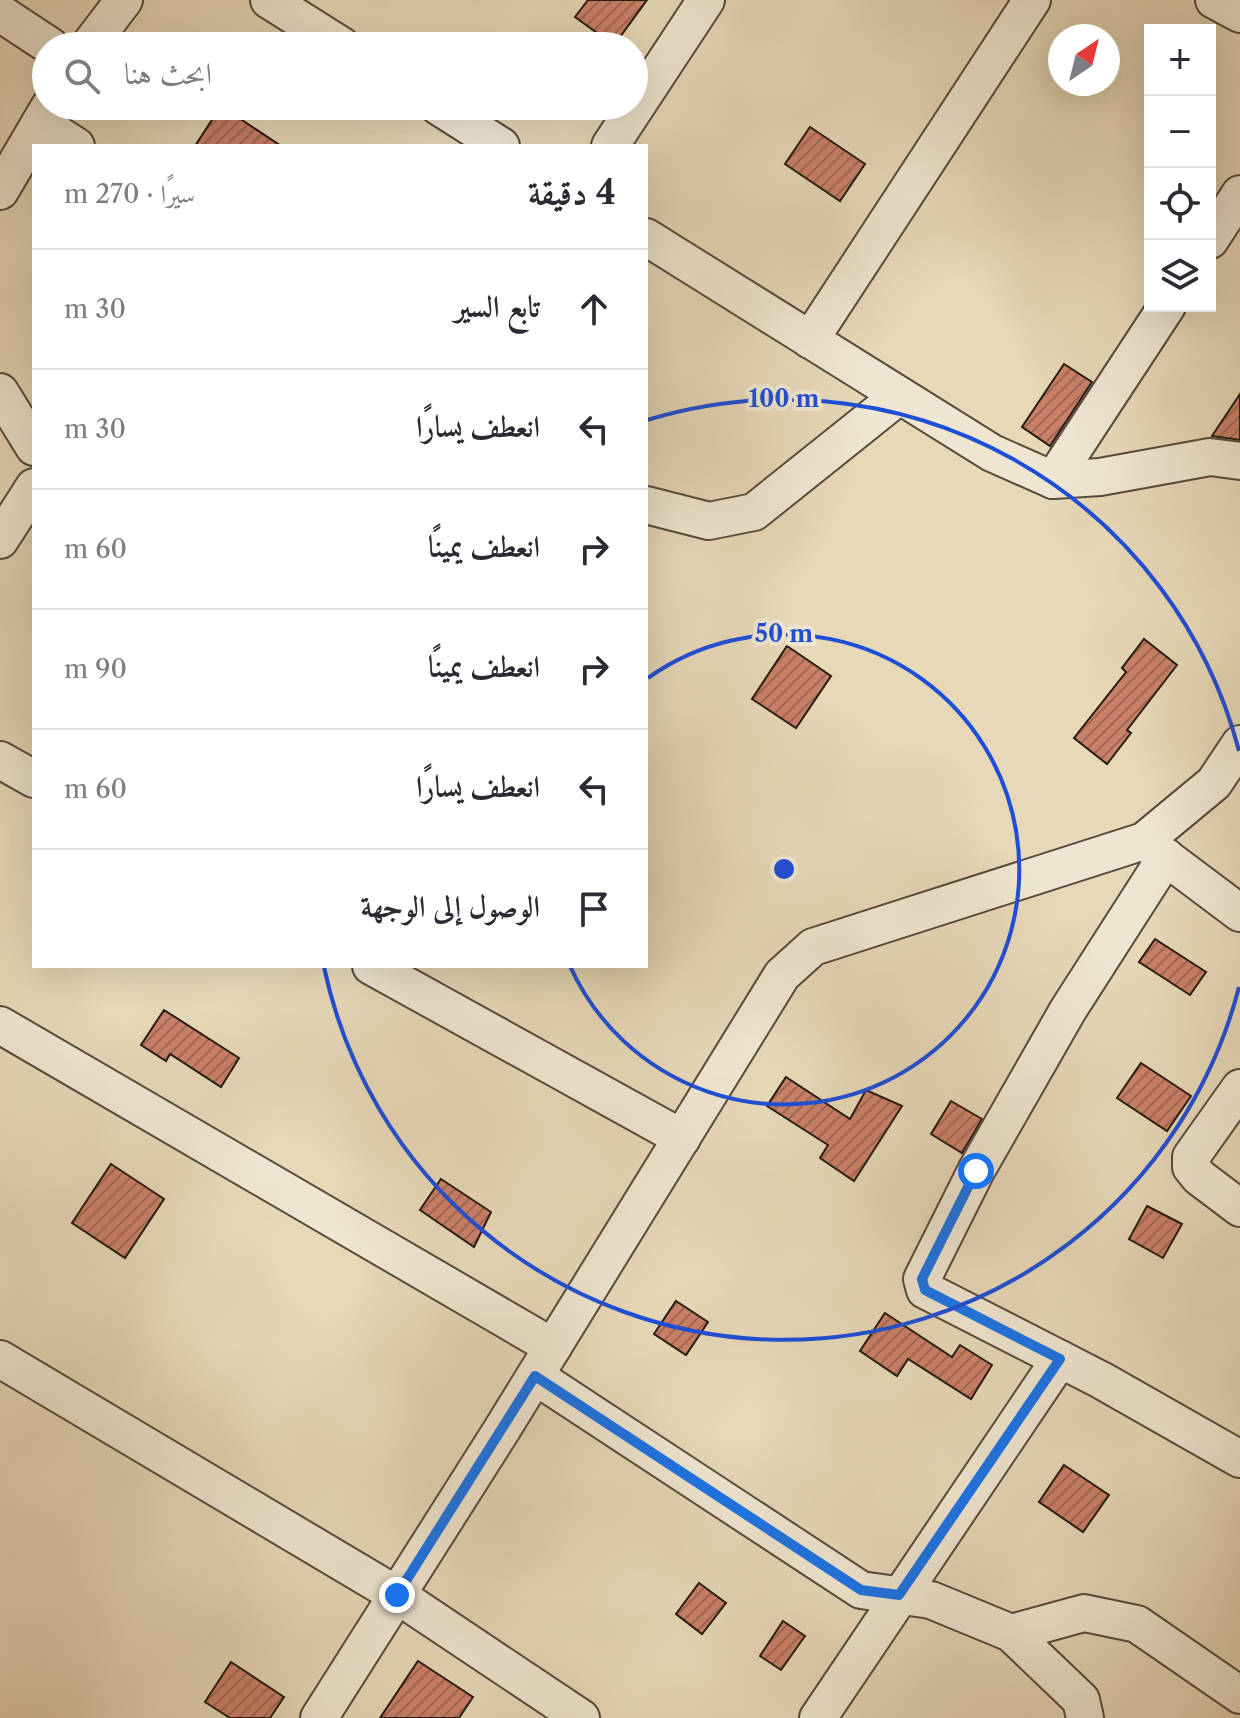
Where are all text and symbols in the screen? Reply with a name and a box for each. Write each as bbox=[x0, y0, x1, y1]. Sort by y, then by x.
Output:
north arrow bbox=[1048, 24, 1120, 96]
map controls bbox=[1144, 24, 1216, 312]
button: + bbox=[1144, 24, 1216, 96]
search box bbox=[32, 32, 648, 120]
icon: search bbox=[60, 54, 104, 98]
text: ابحث هنا bbox=[124, 55, 212, 92]
button: − bbox=[1144, 96, 1216, 168]
button: locate bbox=[1144, 168, 1216, 240]
text: 4 دقيقة bbox=[528, 171, 616, 213]
text: سيرًا · 270 m bbox=[64, 178, 195, 210]
button: layers bbox=[1144, 240, 1216, 312]
icon: ahead bbox=[572, 287, 616, 331]
text: تابع السير bbox=[454, 288, 540, 325]
text: 30 m bbox=[64, 293, 126, 325]
text: 100 m bbox=[748, 384, 820, 413]
icon: left bbox=[572, 407, 616, 451]
text: انعطف يسارًا bbox=[416, 408, 540, 445]
text: 30 m bbox=[64, 413, 126, 445]
icon: right bbox=[572, 527, 616, 571]
text: انعطف يمينًا bbox=[428, 528, 540, 565]
text: 60 m bbox=[64, 533, 127, 565]
text: 50 m bbox=[755, 619, 813, 648]
icon: right bbox=[572, 647, 616, 691]
text: انعطف يمينًا bbox=[428, 648, 540, 685]
text: 90 m bbox=[64, 653, 127, 685]
icon: left bbox=[572, 767, 616, 811]
text: انعطف يسارًا bbox=[416, 768, 540, 805]
text: 60 m bbox=[64, 773, 127, 805]
centre of rings bbox=[770, 855, 798, 883]
icon: arrive bbox=[572, 887, 616, 931]
text: الوصول إلى الوجهة bbox=[361, 888, 540, 925]
route start bbox=[958, 1153, 994, 1189]
route end bbox=[379, 1577, 415, 1613]

